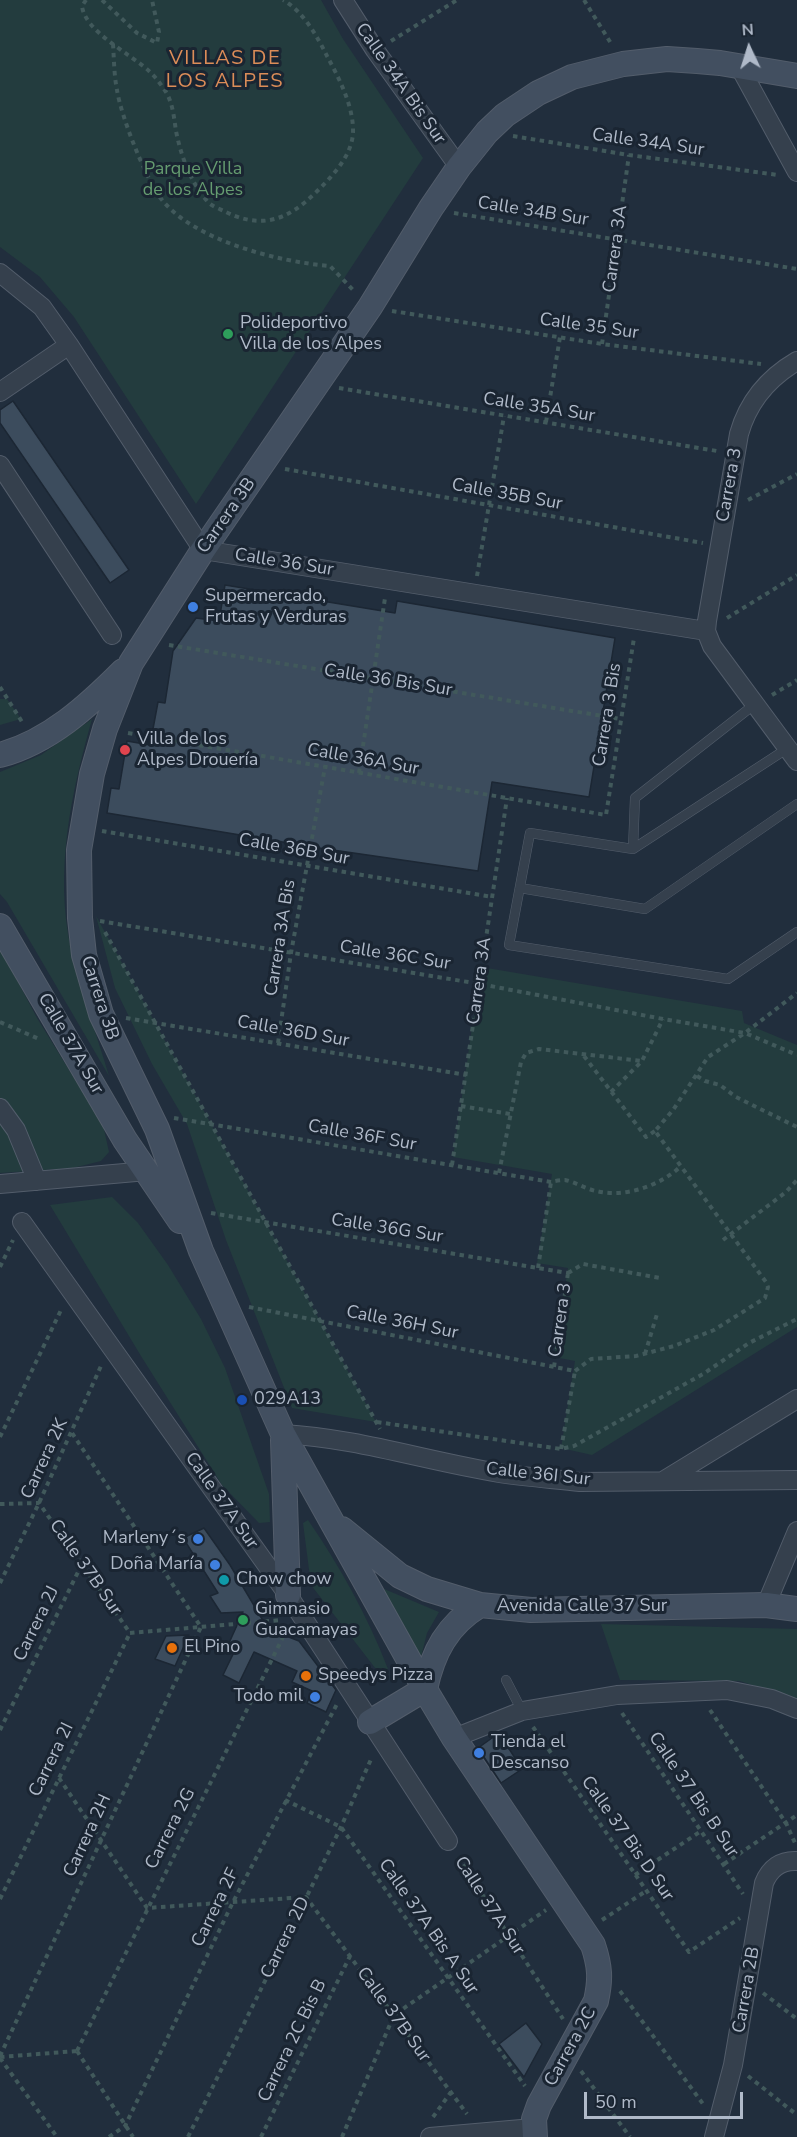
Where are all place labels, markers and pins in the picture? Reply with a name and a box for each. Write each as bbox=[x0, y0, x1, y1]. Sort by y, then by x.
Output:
place label: Polideportivo Villa de los Alpes bbox=[240, 313, 382, 356]
marker: Polideportivo Villa de los Alpes bbox=[221, 327, 235, 341]
place label: Supermercado, Frutas y Verduras bbox=[205, 586, 347, 628]
marker: Supermercado, Frutas y Verduras bbox=[186, 600, 200, 614]
place label: Villa de los Alpes Drouería bbox=[137, 729, 258, 771]
marker: Villa de los Alpes Drouería bbox=[118, 743, 132, 757]
place label: 029A13 bbox=[254, 1389, 321, 1411]
marker: 029A13 bbox=[235, 1393, 249, 1407]
place label: Marleny´s bbox=[103, 1528, 186, 1550]
marker: Marleny´s bbox=[191, 1532, 205, 1546]
place label: Doña María bbox=[110, 1554, 203, 1576]
marker: Doña María bbox=[208, 1558, 222, 1572]
place label: Chow chow bbox=[236, 1569, 332, 1591]
marker: Chow chow bbox=[217, 1573, 231, 1587]
place label: Gimnasio Guacamayas bbox=[255, 1599, 358, 1642]
marker: Gimnasio Guacamayas bbox=[236, 1613, 250, 1627]
place label: El Pino bbox=[184, 1637, 240, 1659]
marker: El Pino bbox=[165, 1641, 179, 1655]
place label: Speedys Pizza bbox=[318, 1665, 433, 1687]
marker: Speedys Pizza bbox=[299, 1669, 313, 1683]
place label: Todo mil bbox=[233, 1686, 303, 1708]
marker: Todo mil bbox=[308, 1690, 322, 1704]
place label: Tienda el Descanso bbox=[491, 1732, 569, 1774]
marker: Tienda el Descanso bbox=[472, 1746, 486, 1760]

